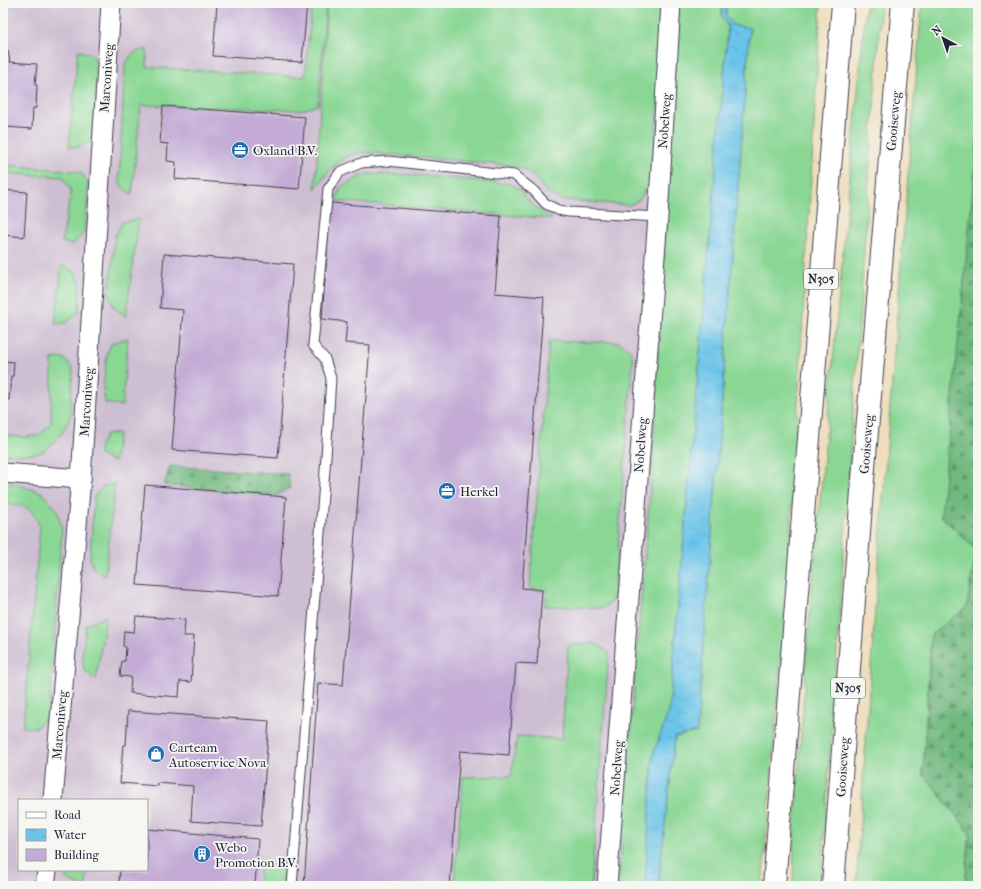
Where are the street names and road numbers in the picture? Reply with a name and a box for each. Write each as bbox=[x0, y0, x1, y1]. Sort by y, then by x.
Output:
street label: Marconiweg bbox=[97, 42, 116, 113]
street label: Gooiseweg bbox=[883, 89, 904, 152]
street label: Nobelweg bbox=[655, 92, 674, 149]
road number: N305 bbox=[804, 269, 838, 289]
street label: Marconiweg bbox=[77, 366, 96, 437]
street label: Gooiseweg bbox=[856, 412, 877, 475]
street label: Nobelweg bbox=[631, 416, 650, 473]
road number: N305 bbox=[831, 678, 865, 698]
street label: Marconiweg bbox=[49, 689, 70, 760]
street label: Gooiseweg bbox=[833, 736, 852, 798]
street label: Nobelweg bbox=[607, 739, 626, 796]

